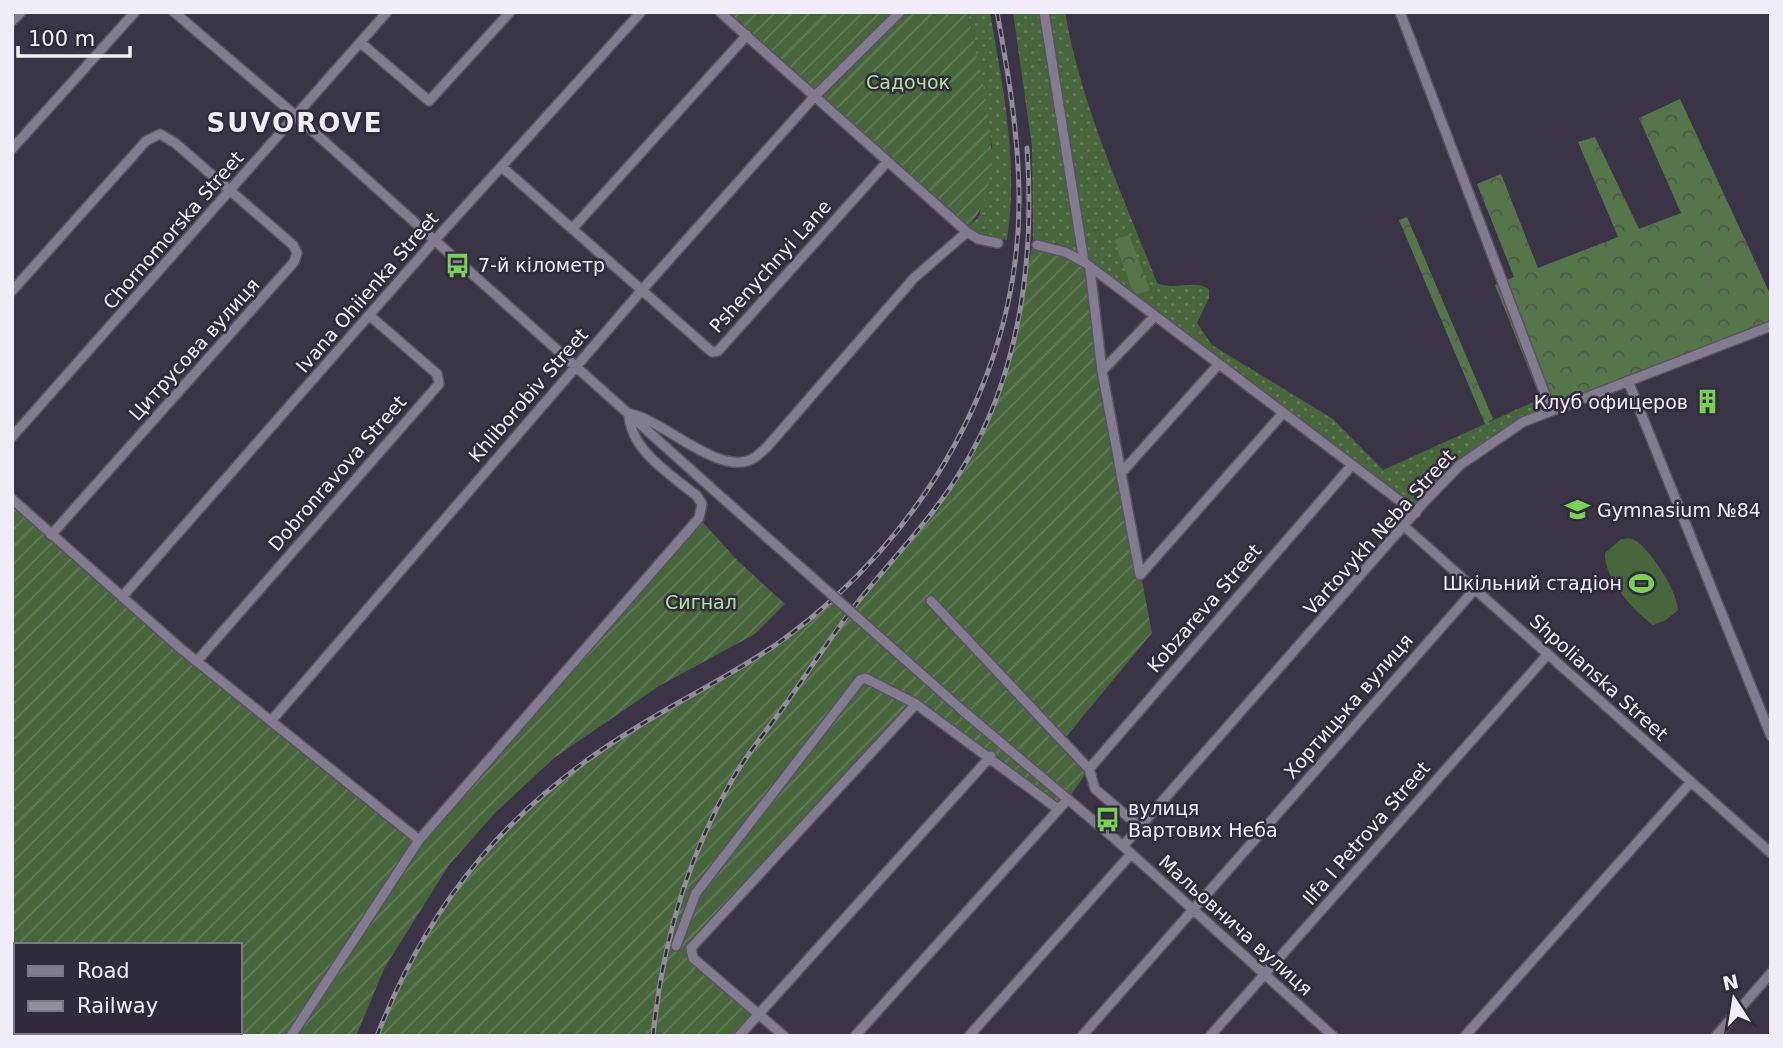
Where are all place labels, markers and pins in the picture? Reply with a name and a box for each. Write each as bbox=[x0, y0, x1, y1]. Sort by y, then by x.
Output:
bus stop icon: 7-й кілометр bbox=[444, 251, 472, 279]
place label: 7-й кілометр bbox=[478, 254, 605, 276]
building icon: Клуб офицеров bbox=[1694, 388, 1722, 416]
place label: Клуб офицеров bbox=[1534, 391, 1688, 413]
school or university icon: Gymnasium №84 bbox=[1563, 496, 1591, 524]
place label: Gymnasium №84 bbox=[1597, 499, 1761, 521]
sports icon: Шкільний стадіон bbox=[1628, 569, 1656, 597]
place label: Шкільний стадіон bbox=[1443, 572, 1622, 594]
place label: вулиця Вартових Неба bbox=[1128, 797, 1278, 841]
bus stop icon: вулиця Вартових Неба bbox=[1094, 805, 1122, 833]

